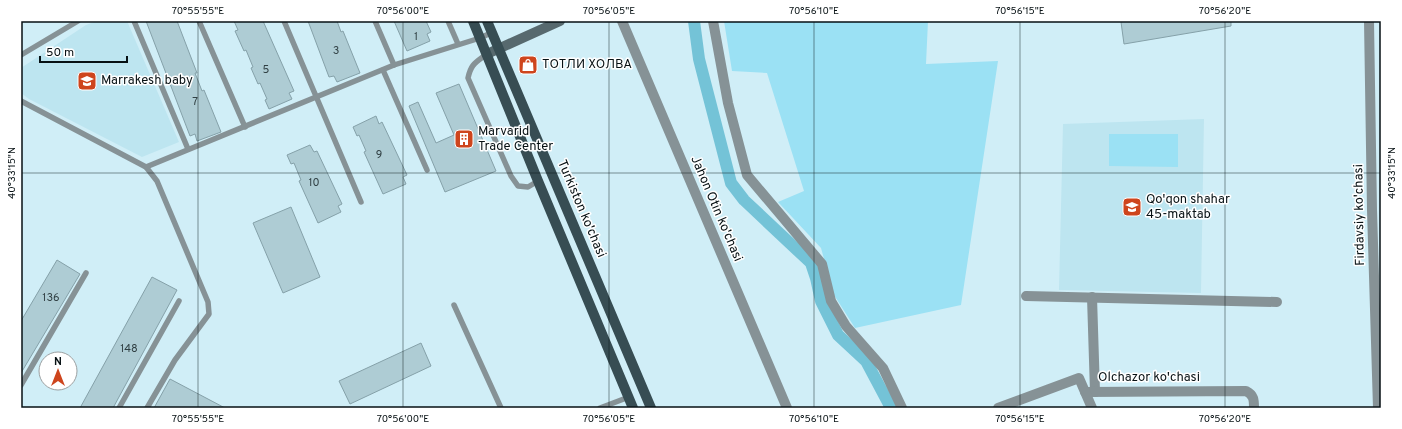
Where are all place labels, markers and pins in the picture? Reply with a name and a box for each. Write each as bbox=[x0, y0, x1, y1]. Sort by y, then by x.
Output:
shop icon: ТОТЛИ ХОЛВА bbox=[517, 54, 539, 76]
place label: ТОТЛИ ХОЛВА bbox=[542, 57, 632, 73]
school or university icon: Marrakesh baby bbox=[76, 70, 98, 92]
place label: Marrakesh baby bbox=[101, 73, 193, 89]
place label: Marvarid Trade Center bbox=[478, 124, 553, 155]
building icon: Marvarid Trade Center bbox=[453, 128, 475, 150]
place label: Qo'qon shahar 45-maktab bbox=[1146, 192, 1230, 223]
school or university icon: Qo'qon shahar 45-maktab bbox=[1121, 196, 1143, 218]

